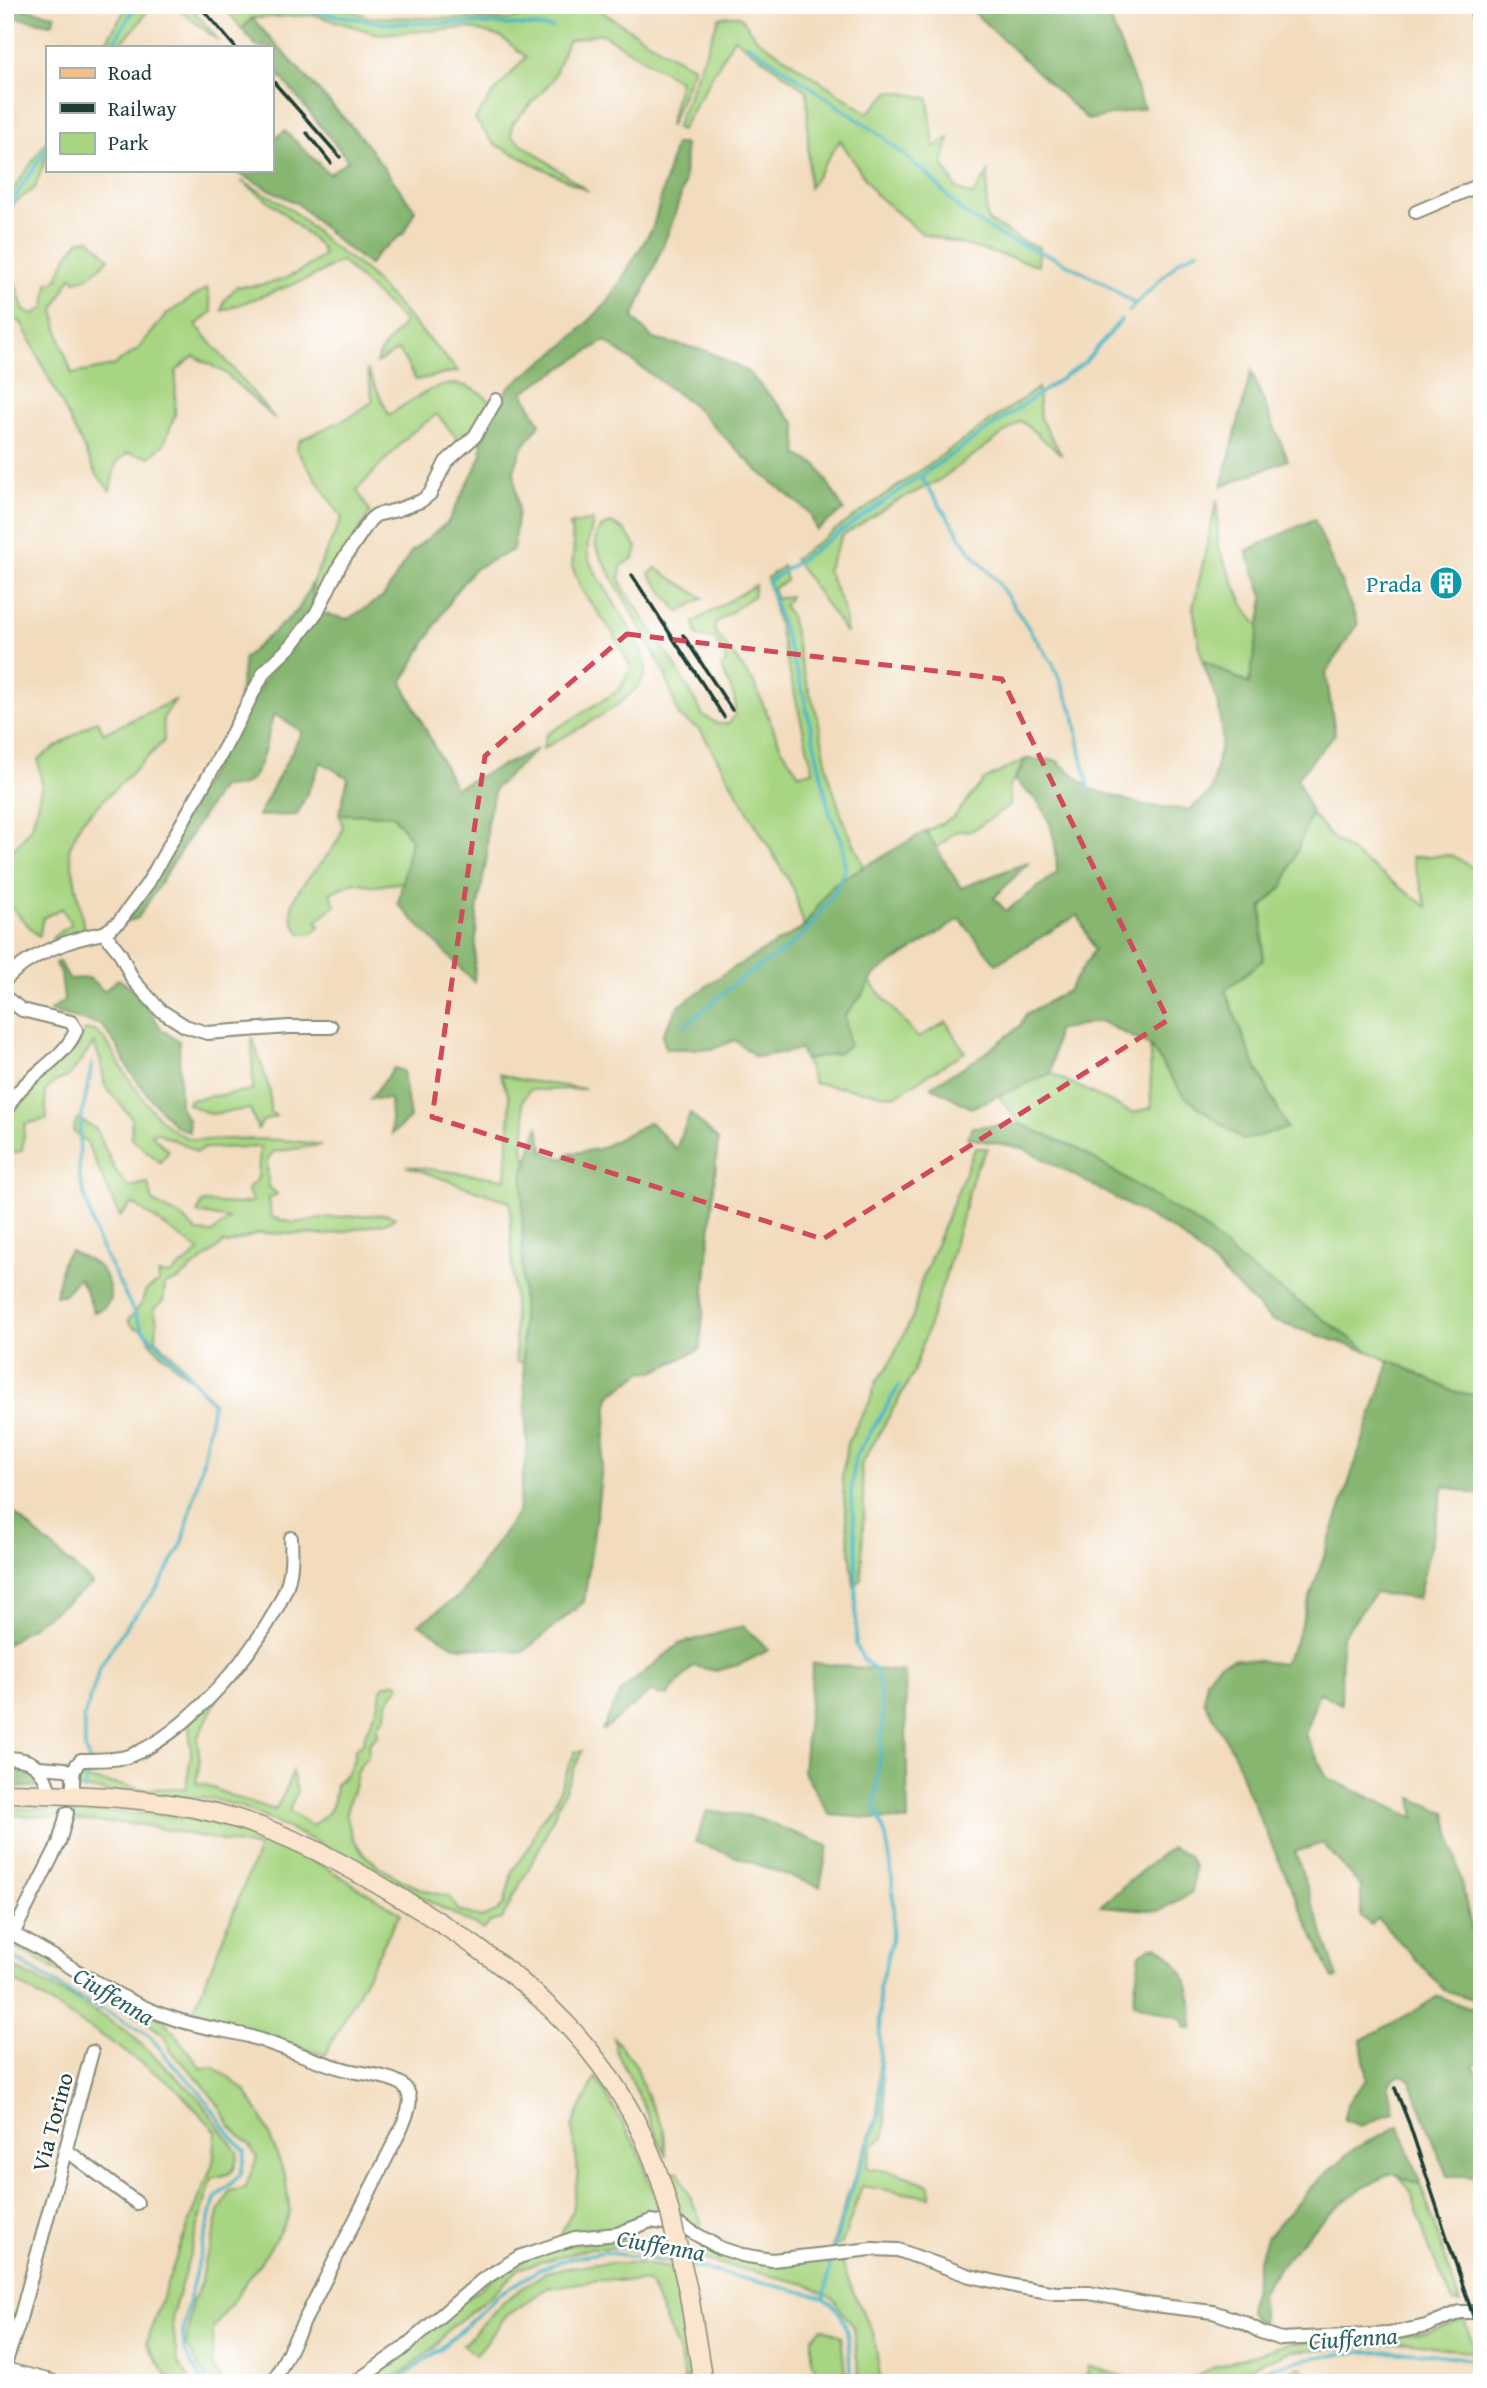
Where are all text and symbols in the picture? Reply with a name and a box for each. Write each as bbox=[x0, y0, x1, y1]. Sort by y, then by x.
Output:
legend bbox=[46, 46, 273, 172]
text: Road bbox=[108, 57, 153, 88]
text: Railway bbox=[108, 93, 177, 124]
text: Park bbox=[108, 127, 149, 158]
building icon: Prada bbox=[1427, 564, 1465, 602]
place label: Prada bbox=[1366, 567, 1422, 600]
water label: Ciuffenna bbox=[67, 1958, 161, 2034]
street label: Via Torino bbox=[23, 2069, 81, 2175]
water label: Ciuffenna bbox=[614, 2220, 708, 2270]
water label: Ciuffenna bbox=[1307, 2317, 1399, 2359]

